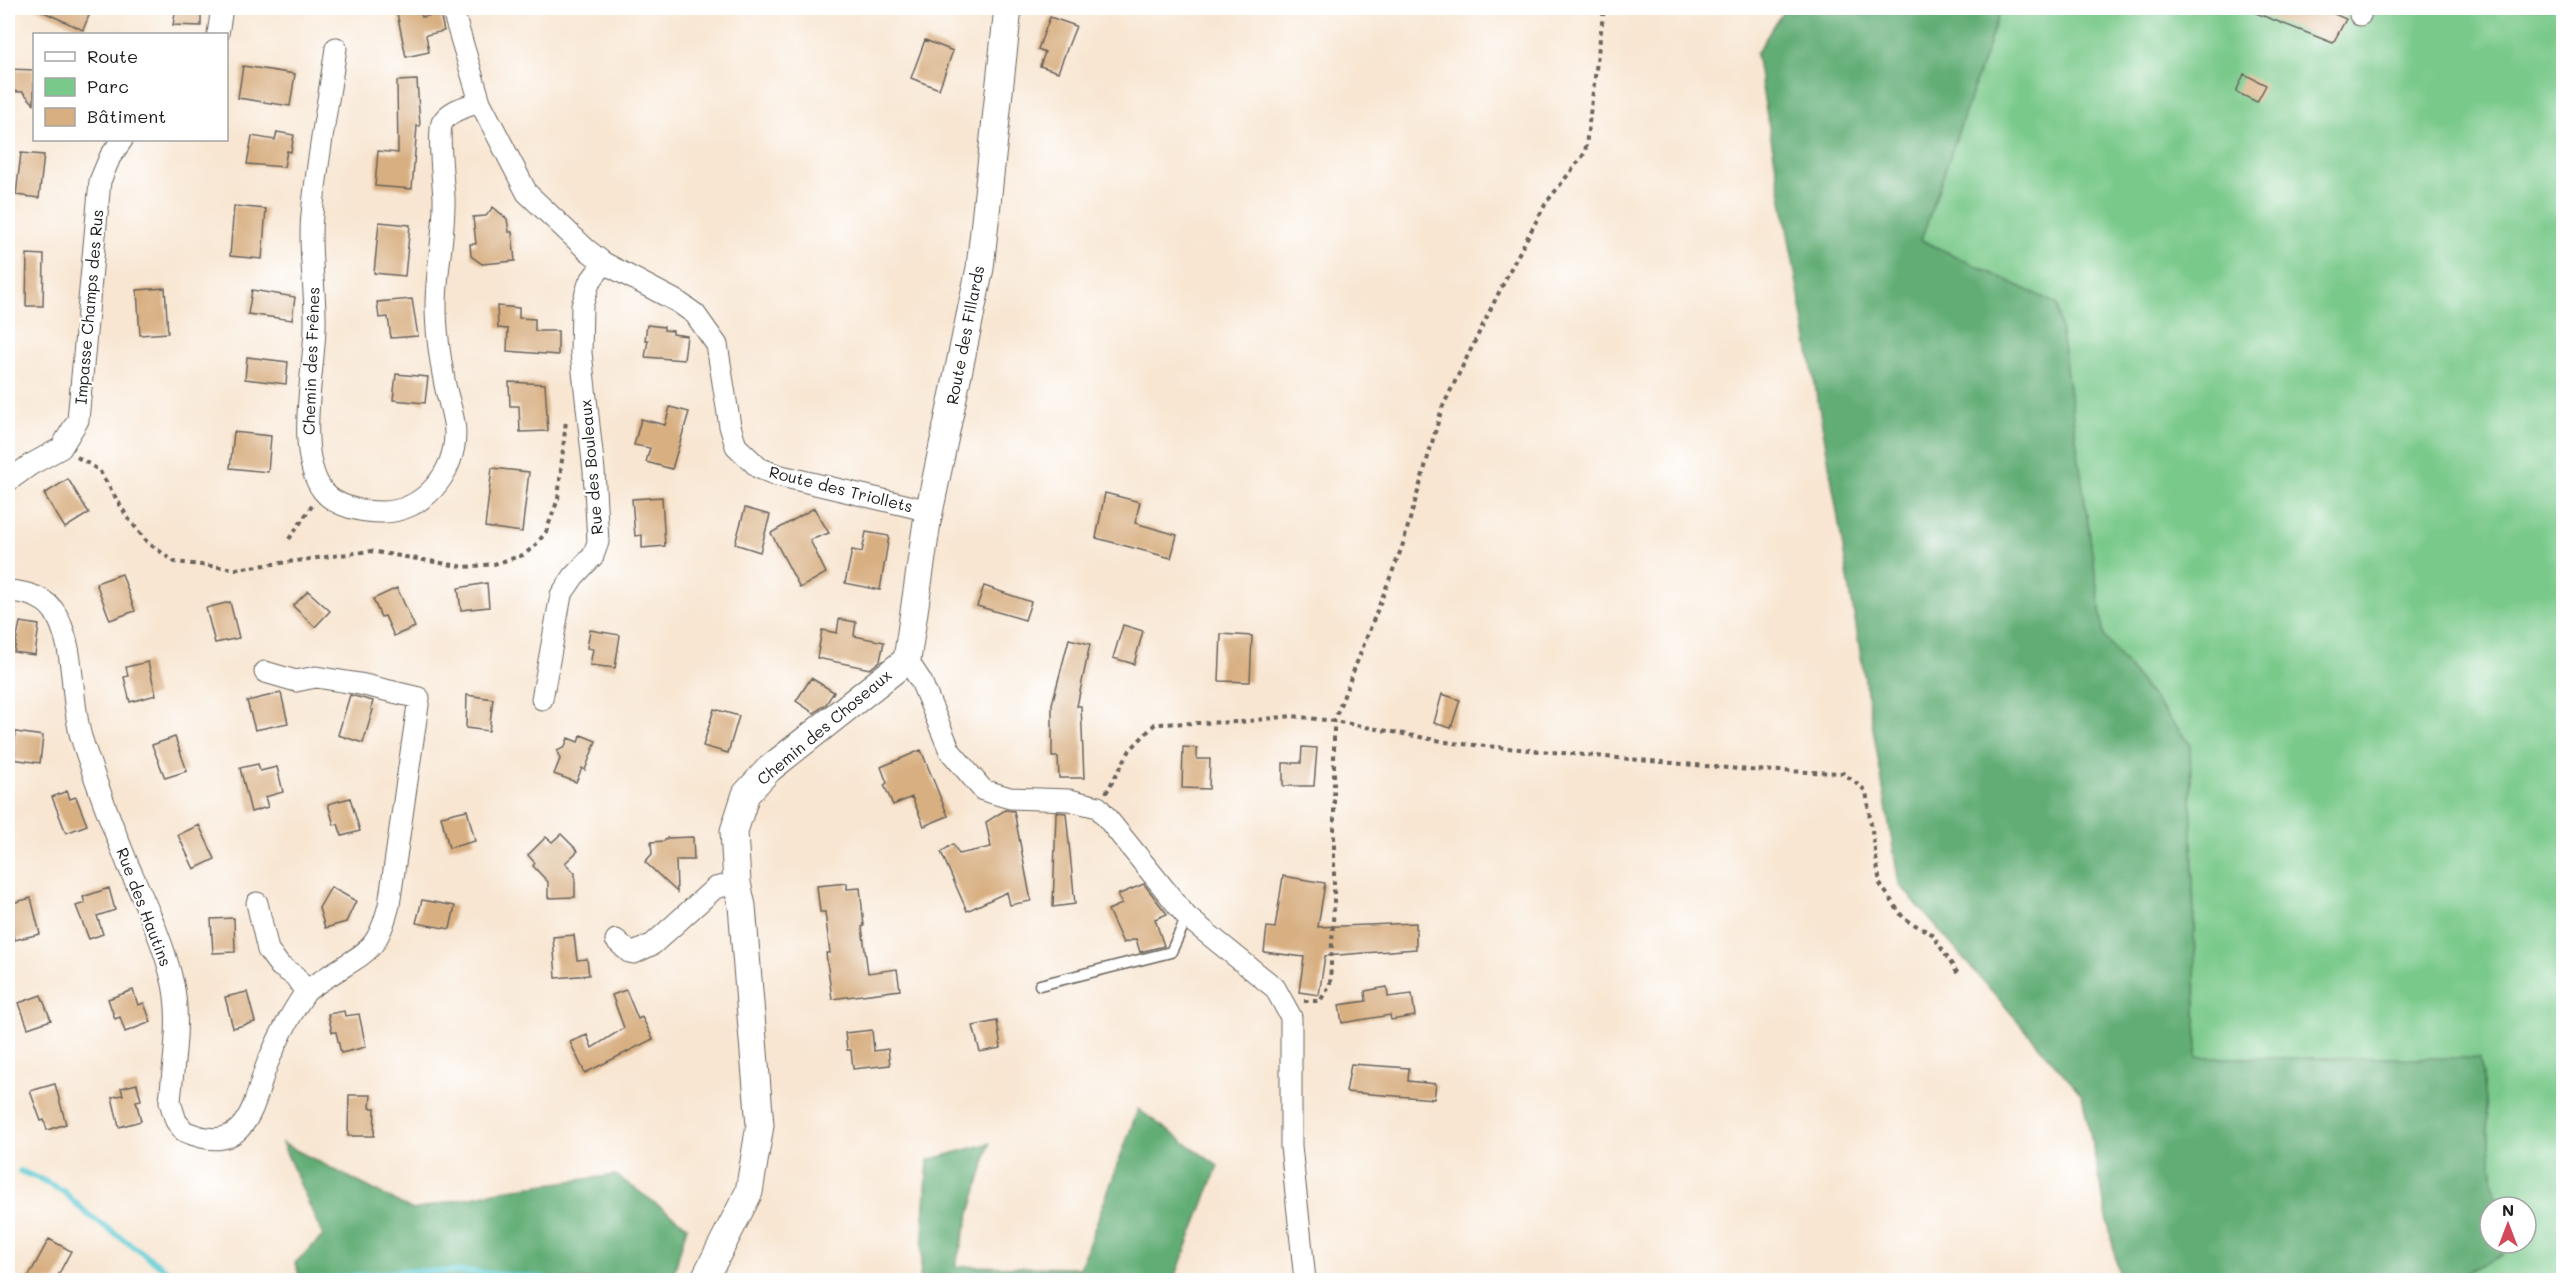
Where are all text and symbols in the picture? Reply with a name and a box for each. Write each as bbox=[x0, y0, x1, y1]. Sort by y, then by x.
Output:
legend bbox=[33, 33, 228, 141]
text: Route bbox=[87, 44, 138, 68]
text: Parc bbox=[87, 74, 129, 98]
text: Bâtiment bbox=[87, 104, 166, 128]
street label: Impasse Champs des Rus bbox=[70, 208, 107, 405]
street label: Route des Fillards bbox=[941, 264, 988, 406]
street label: Chemin des Frênes bbox=[297, 286, 324, 435]
street label: Rue des Bouleaux bbox=[574, 398, 607, 536]
street label: Route des Triollets bbox=[767, 460, 915, 517]
street label: Chemin des Choseaux bbox=[752, 664, 895, 789]
street label: Rue des Hautins bbox=[112, 844, 177, 969]
north arrow bbox=[2478, 1195, 2538, 1255]
text: N bbox=[2502, 1199, 2514, 1220]

